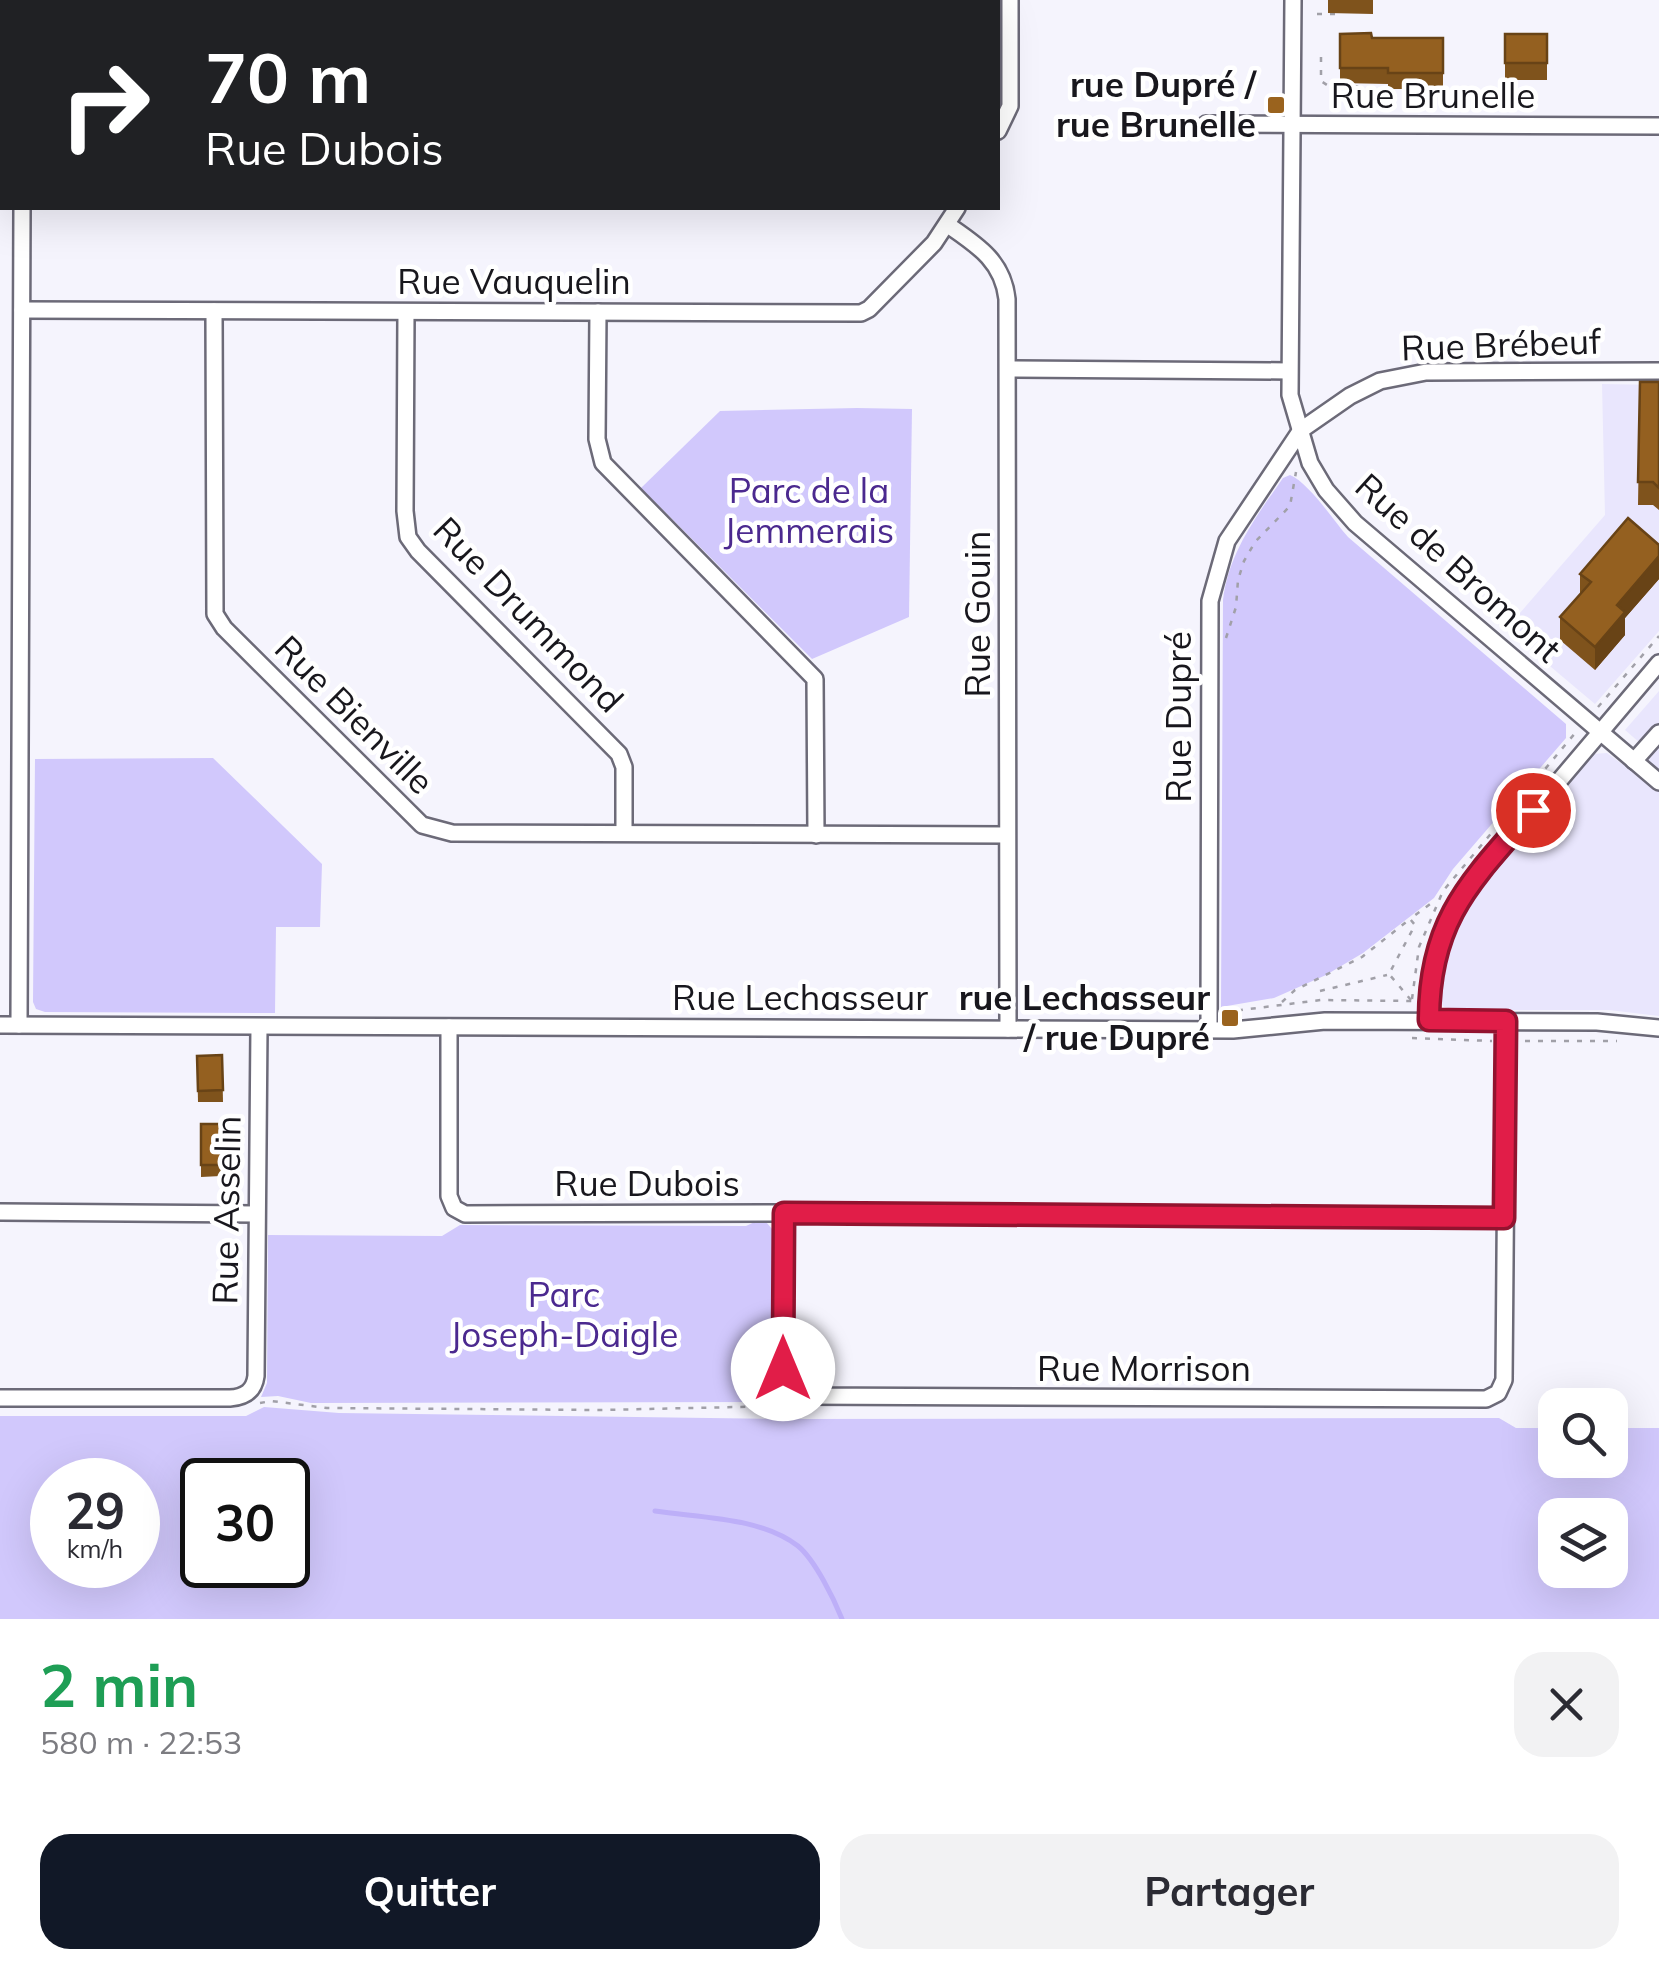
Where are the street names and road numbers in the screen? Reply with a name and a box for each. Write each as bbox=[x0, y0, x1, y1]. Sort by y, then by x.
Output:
street label: Rue Brunelle bbox=[1331, 73, 1535, 117]
street label: Rue Vauquelin bbox=[397, 259, 631, 303]
street label: Rue Brébeuf bbox=[1400, 318, 1603, 369]
street label: Rue de Bromont bbox=[1347, 463, 1571, 671]
street label: Rue Drummond bbox=[424, 507, 633, 721]
street label: Rue Gouin bbox=[955, 530, 999, 698]
street label: Rue Bienville bbox=[266, 626, 443, 803]
street label: Rue Dupré bbox=[1156, 631, 1200, 803]
street label: Rue Lechasseur bbox=[672, 975, 928, 1019]
street label: Rue Asselin bbox=[202, 1115, 250, 1305]
street label: Rue Dubois bbox=[554, 1161, 740, 1205]
street label: Rue Morrison bbox=[1037, 1346, 1251, 1390]

